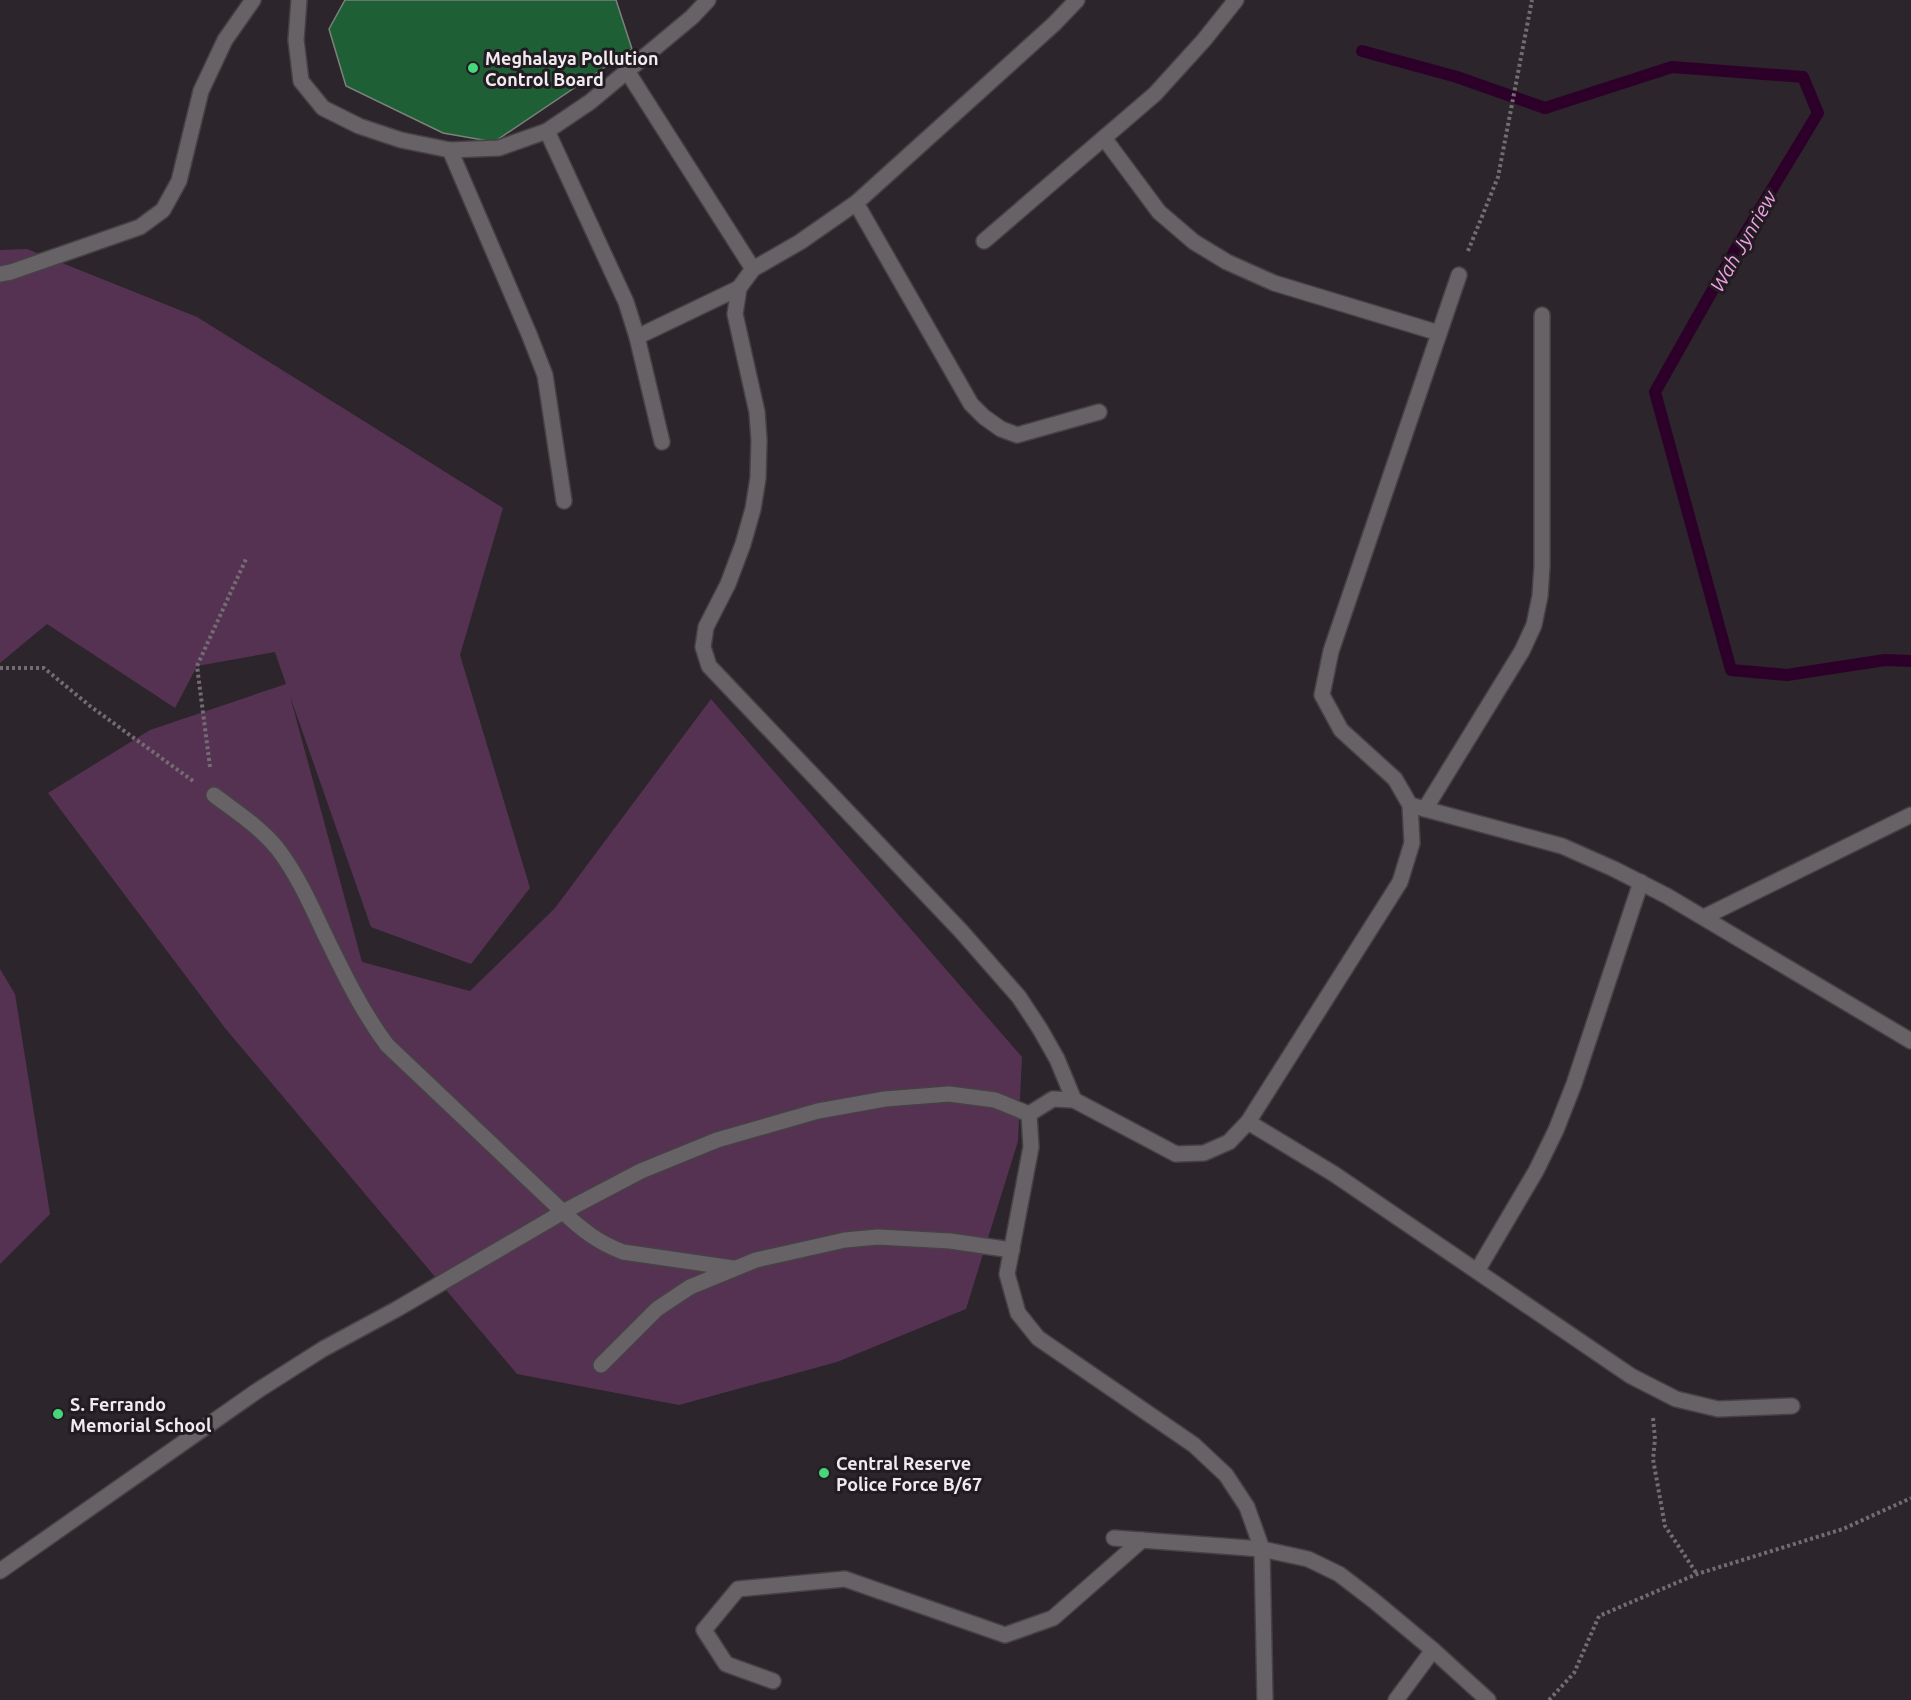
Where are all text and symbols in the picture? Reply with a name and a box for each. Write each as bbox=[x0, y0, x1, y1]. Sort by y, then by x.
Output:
place label: Meghalaya Pollution Control Board bbox=[485, 48, 659, 89]
marker: Meghalaya Pollution Control Board bbox=[466, 61, 480, 75]
water label: Wah Jynriew bbox=[1705, 185, 1782, 295]
place label: S. Ferrando Memorial School bbox=[70, 1394, 212, 1435]
marker: S. Ferrando Memorial School bbox=[51, 1407, 65, 1421]
place label: Central Reserve Police Force B/67 bbox=[836, 1453, 982, 1494]
marker: Central Reserve Police Force B/67 bbox=[817, 1466, 831, 1480]

